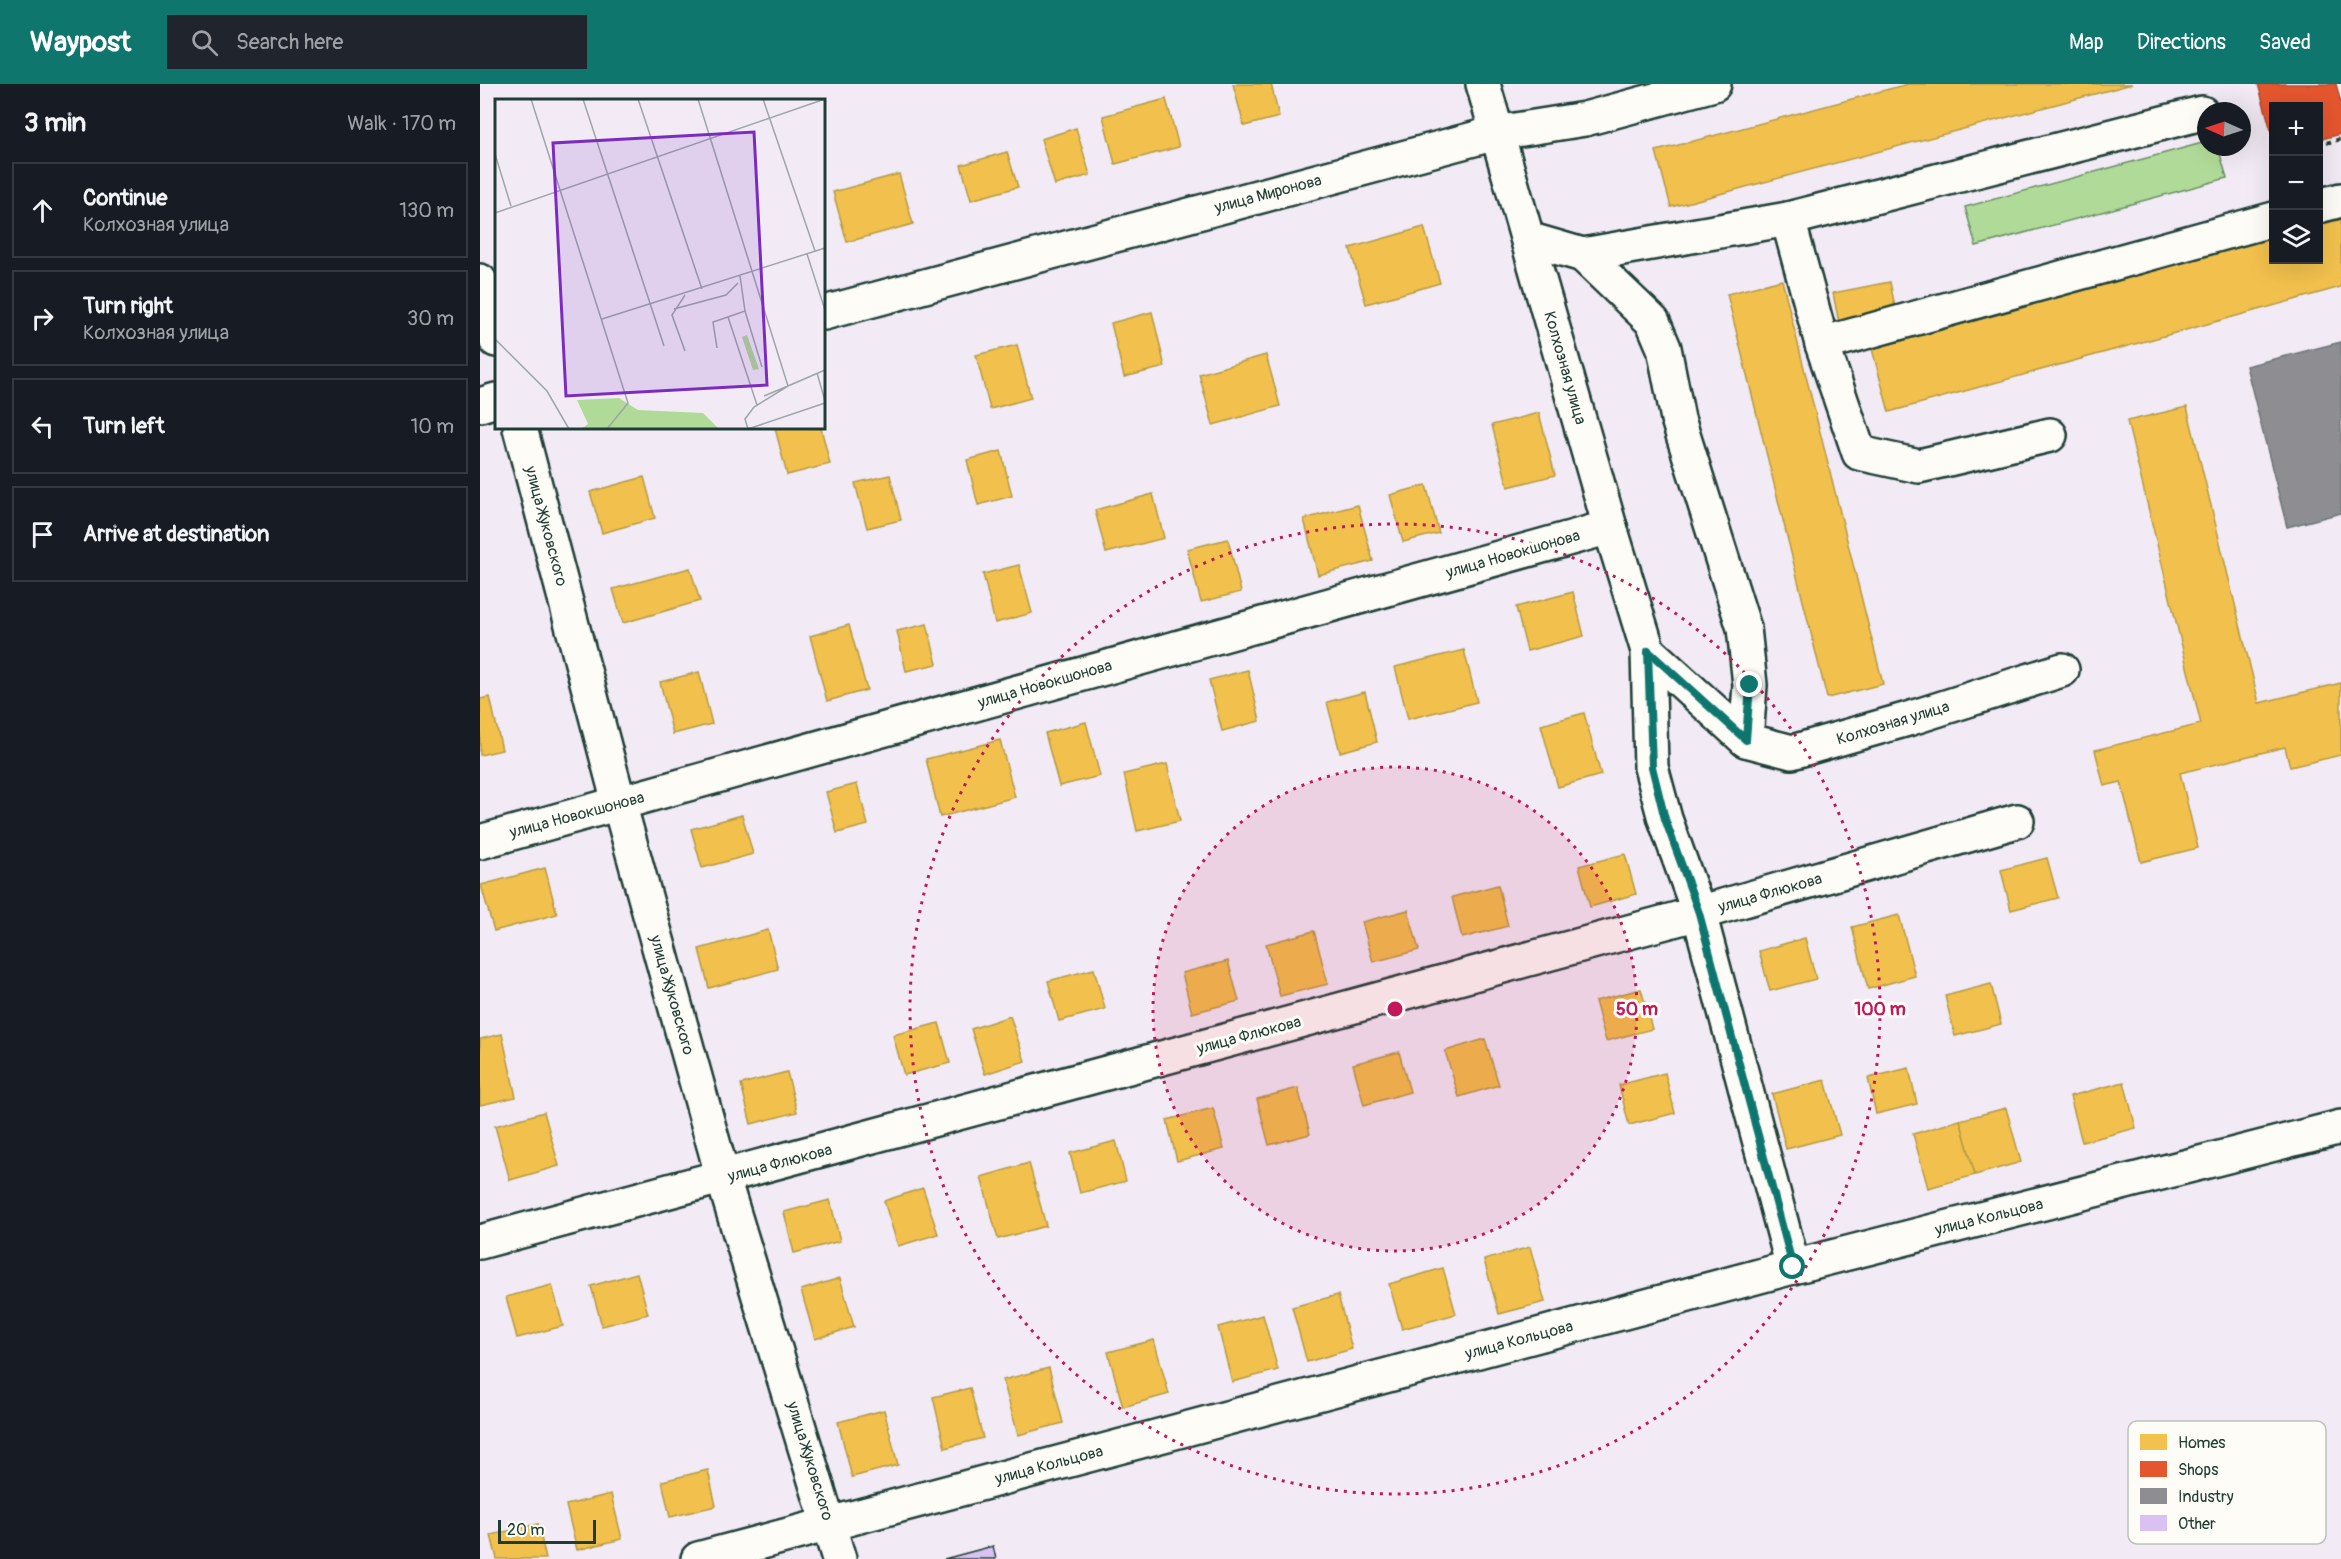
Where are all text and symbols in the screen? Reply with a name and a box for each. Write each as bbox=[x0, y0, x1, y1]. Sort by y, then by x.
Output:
search box bbox=[167, 15, 587, 69]
text: Waypost bbox=[30, 25, 131, 60]
icon: search bbox=[188, 26, 221, 59]
text: Search here bbox=[236, 28, 343, 56]
text: Map bbox=[2069, 29, 2104, 56]
text: Directions bbox=[2137, 29, 2226, 56]
text: Saved bbox=[2259, 29, 2311, 56]
inset map bbox=[495, 99, 825, 429]
north arrow bbox=[2197, 102, 2251, 156]
map controls bbox=[2269, 102, 2323, 264]
button: + bbox=[2269, 102, 2323, 156]
text: 3 min bbox=[24, 107, 86, 139]
text: Walk · 170 m bbox=[347, 111, 456, 136]
button: − bbox=[2269, 156, 2323, 210]
street label: улица Миронова bbox=[1211, 170, 1324, 218]
text: Continue bbox=[83, 184, 167, 212]
icon: ahead bbox=[26, 194, 59, 227]
text: 130 m bbox=[399, 198, 454, 223]
button: layers bbox=[2269, 210, 2323, 264]
text: Колхозная улица bbox=[83, 212, 229, 237]
text: Turn right bbox=[83, 292, 173, 320]
icon: right bbox=[26, 302, 59, 335]
text: 30 m bbox=[407, 306, 454, 331]
street label: Колхозная улица bbox=[1539, 309, 1591, 427]
text: Колхозная улица bbox=[83, 320, 229, 345]
icon: left bbox=[26, 410, 59, 443]
text: Turn left bbox=[83, 412, 165, 440]
text: 10 m bbox=[410, 414, 454, 439]
street label: улица Жуковского bbox=[520, 463, 572, 589]
icon: arrive bbox=[26, 518, 59, 551]
text: Arrive at destination bbox=[83, 520, 269, 548]
street label: улица Новокшонова bbox=[1443, 525, 1582, 583]
street label: улица Новокшонова bbox=[975, 655, 1114, 713]
route end bbox=[1736, 671, 1762, 697]
street label: Колхозная улица bbox=[1834, 696, 1952, 750]
street label: улица Новокшонова bbox=[507, 787, 647, 843]
street label: улица Флюкова bbox=[1715, 869, 1824, 918]
street label: улица Жуковского bbox=[645, 932, 699, 1057]
text: 50 m bbox=[1616, 998, 1658, 1021]
text: 100 m bbox=[1854, 998, 1906, 1021]
centre of rings bbox=[1385, 999, 1405, 1019]
street label: улица Флюкова bbox=[1194, 1011, 1303, 1059]
street label: улица Флюкова bbox=[725, 1139, 834, 1187]
street label: улица Кольцова bbox=[1932, 1194, 2045, 1240]
route start bbox=[1779, 1253, 1805, 1279]
street label: улица Кольцова bbox=[1462, 1316, 1575, 1364]
street label: улица Жуковского bbox=[782, 1398, 838, 1523]
legend bbox=[2128, 1421, 2326, 1544]
text: Homes bbox=[2178, 1433, 2226, 1453]
street label: улица Кольцова bbox=[992, 1441, 1105, 1489]
text: Shops bbox=[2178, 1460, 2218, 1480]
text: Industry bbox=[2178, 1487, 2234, 1507]
text: Other bbox=[2178, 1514, 2216, 1534]
scale bar bbox=[498, 1517, 596, 1544]
text: 20 m bbox=[507, 1520, 545, 1540]

